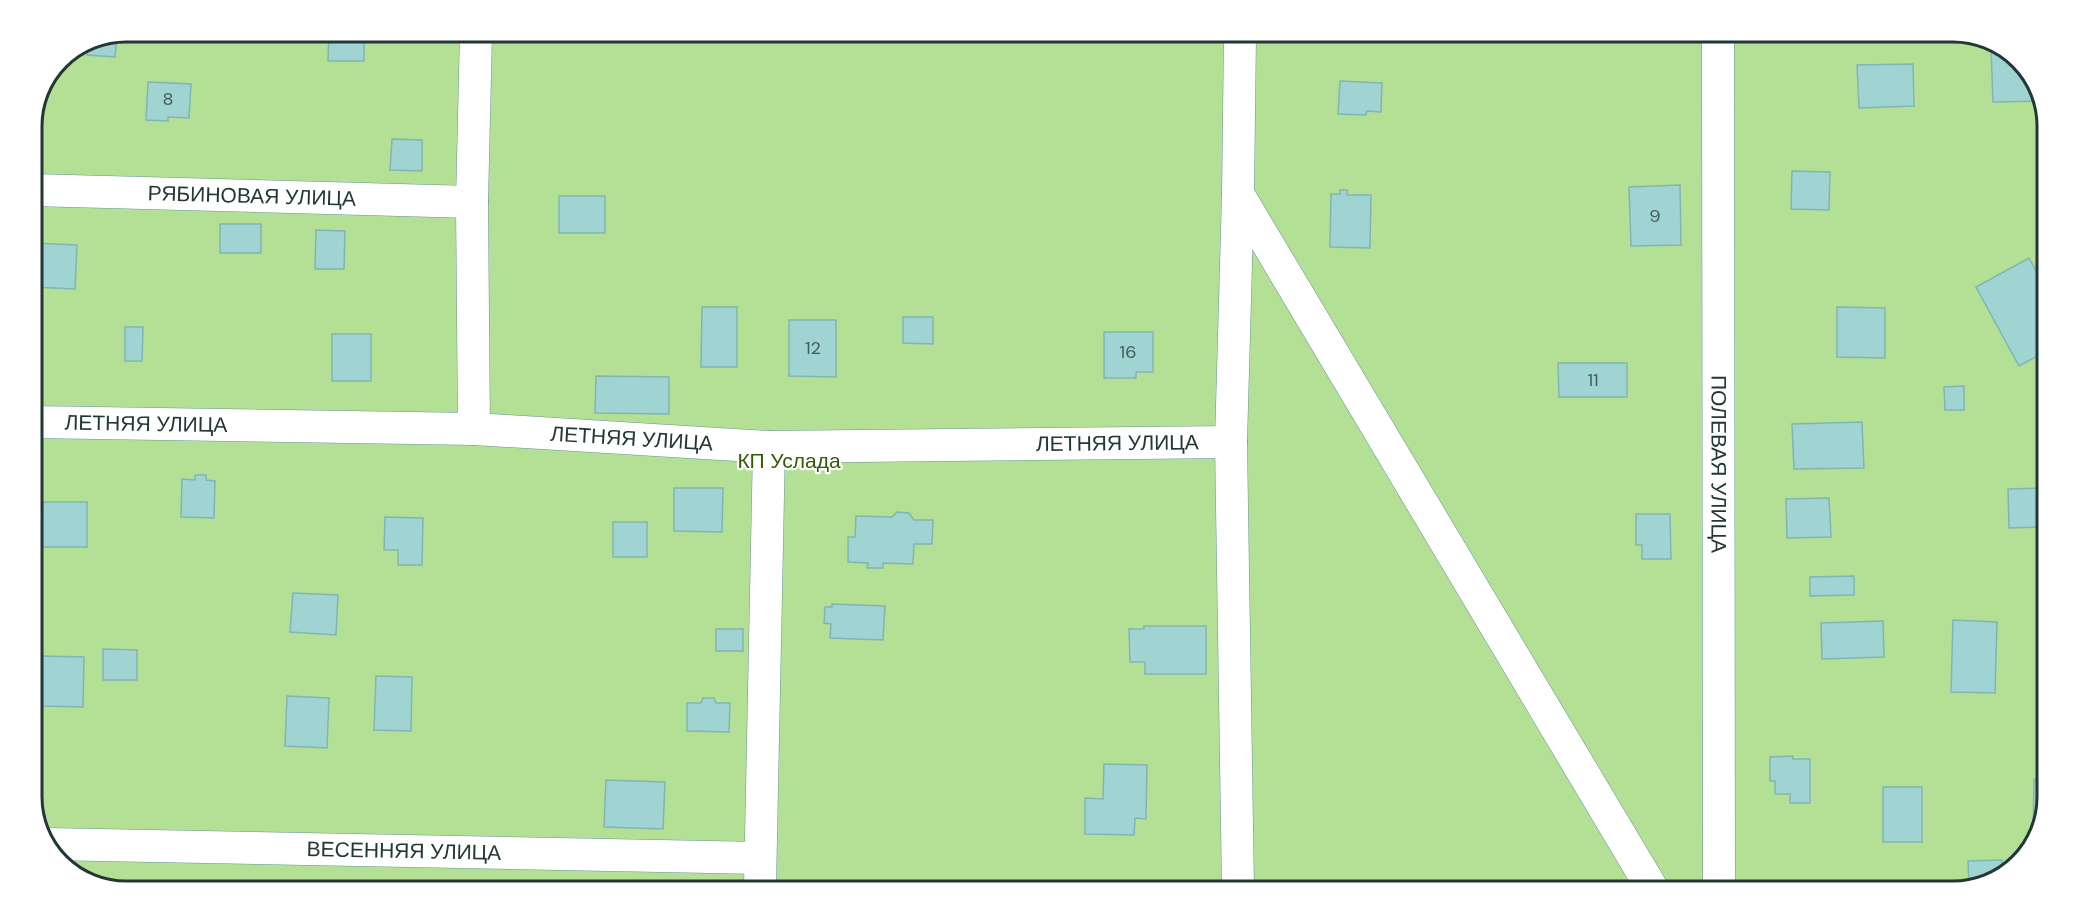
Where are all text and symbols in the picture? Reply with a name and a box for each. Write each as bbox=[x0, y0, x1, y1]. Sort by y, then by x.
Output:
house number: 8 bbox=[163, 87, 173, 111]
street label: РЯБИНОВАЯ УЛИЦА bbox=[147, 179, 356, 213]
house number: 9 bbox=[1649, 204, 1661, 228]
house number: 12 bbox=[805, 336, 821, 360]
house number: 16 bbox=[1120, 340, 1136, 364]
house number: 11 bbox=[1587, 368, 1599, 392]
street label: ПОЛЕВАЯ УЛИЦА bbox=[1704, 375, 1733, 553]
street label: ЛЕТНЯЯ УЛИЦА bbox=[64, 409, 228, 439]
street label: ЛЕТНЯЯ УЛИЦА bbox=[550, 420, 714, 458]
street label: ЛЕТНЯЯ УЛИЦА bbox=[1036, 428, 1199, 458]
park label: КП Услада bbox=[737, 447, 841, 475]
street label: ВЕСЕННЯЯ УЛИЦА bbox=[306, 835, 501, 867]

